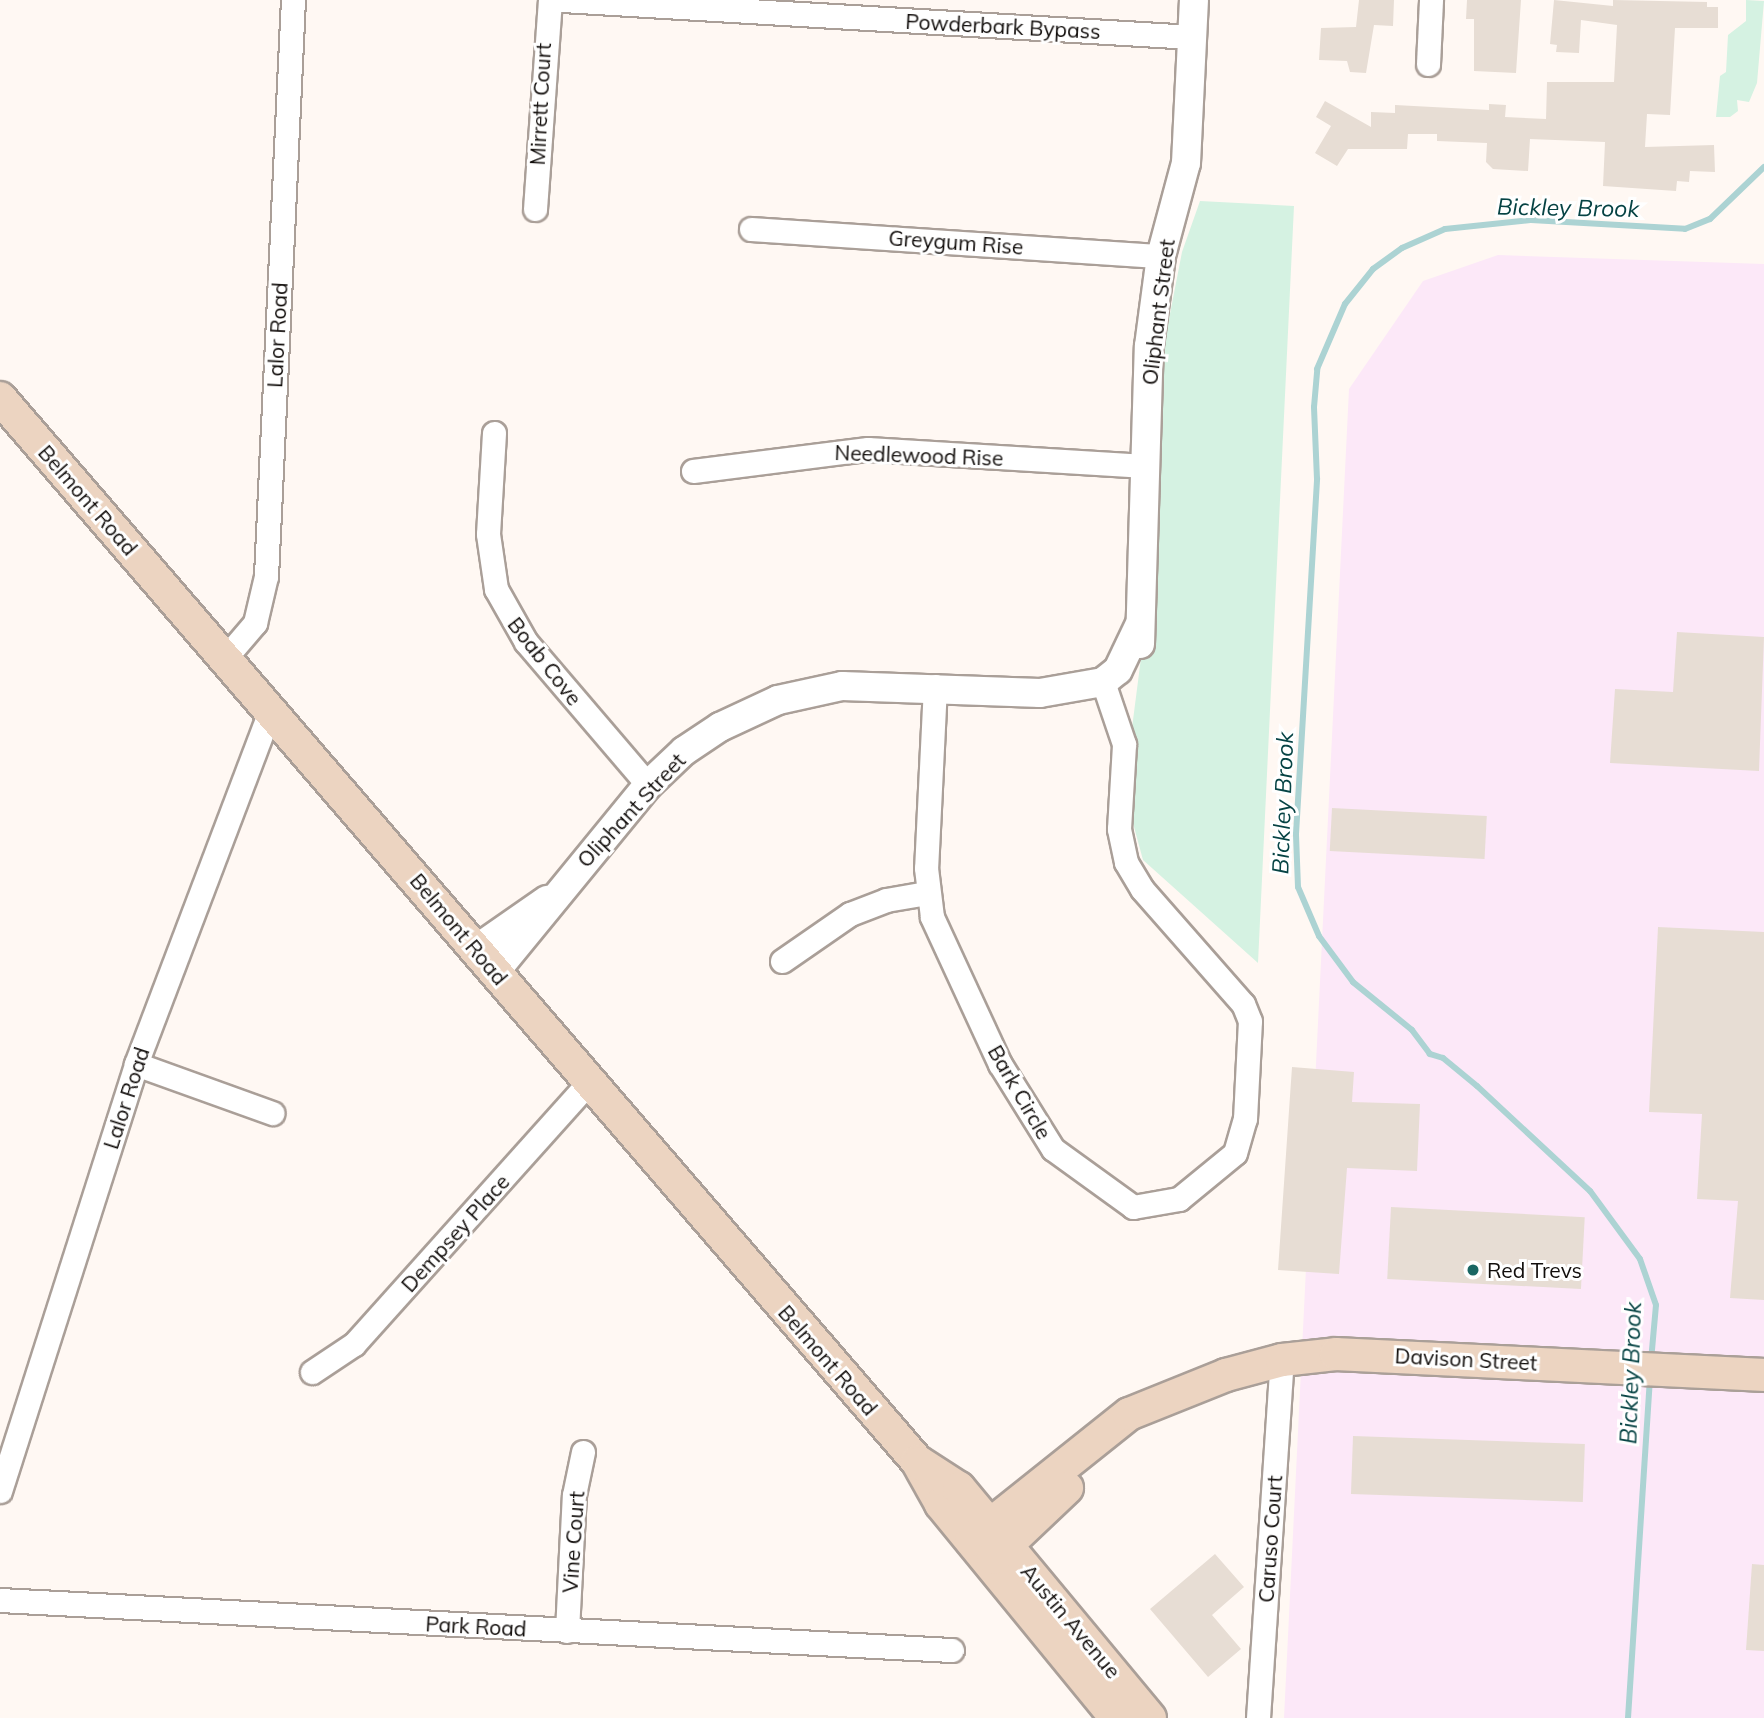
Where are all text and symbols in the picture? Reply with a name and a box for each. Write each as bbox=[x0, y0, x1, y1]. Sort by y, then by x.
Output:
street label: Powderbark Bypass bbox=[905, 8, 1101, 44]
street label: Mirrett Court bbox=[524, 42, 556, 166]
water label: Bickley Brook bbox=[1497, 193, 1639, 223]
street label: Greygum Rise bbox=[888, 225, 1024, 259]
street label: Oliphant Street bbox=[1137, 238, 1179, 386]
street label: Lalor Road bbox=[262, 282, 292, 388]
street label: Needlewood Rise bbox=[834, 439, 1004, 471]
street label: Belmont Road bbox=[33, 440, 143, 560]
street label: Boab Cove bbox=[503, 612, 587, 710]
water label: Bickley Brook bbox=[1267, 731, 1299, 875]
street label: Oliphant Street bbox=[572, 748, 690, 872]
street label: Belmont Road bbox=[405, 868, 513, 990]
street label: Bark Circle bbox=[983, 1040, 1057, 1144]
street label: Lalor Road bbox=[98, 1044, 154, 1152]
street label: Dempsey Place bbox=[396, 1169, 514, 1297]
place label: Red Trevs bbox=[1487, 1257, 1582, 1283]
marker: Red Trevs bbox=[1465, 1262, 1481, 1278]
street label: Belmont Road bbox=[773, 1300, 883, 1420]
water label: Bickley Brook bbox=[1615, 1301, 1647, 1445]
street label: Davison Street bbox=[1394, 1343, 1538, 1375]
street label: Caruso Court bbox=[1253, 1475, 1287, 1603]
street label: Vine Court bbox=[557, 1490, 589, 1594]
street label: Austin Avenue bbox=[1016, 1559, 1126, 1683]
street label: Park Road bbox=[425, 1611, 527, 1641]

